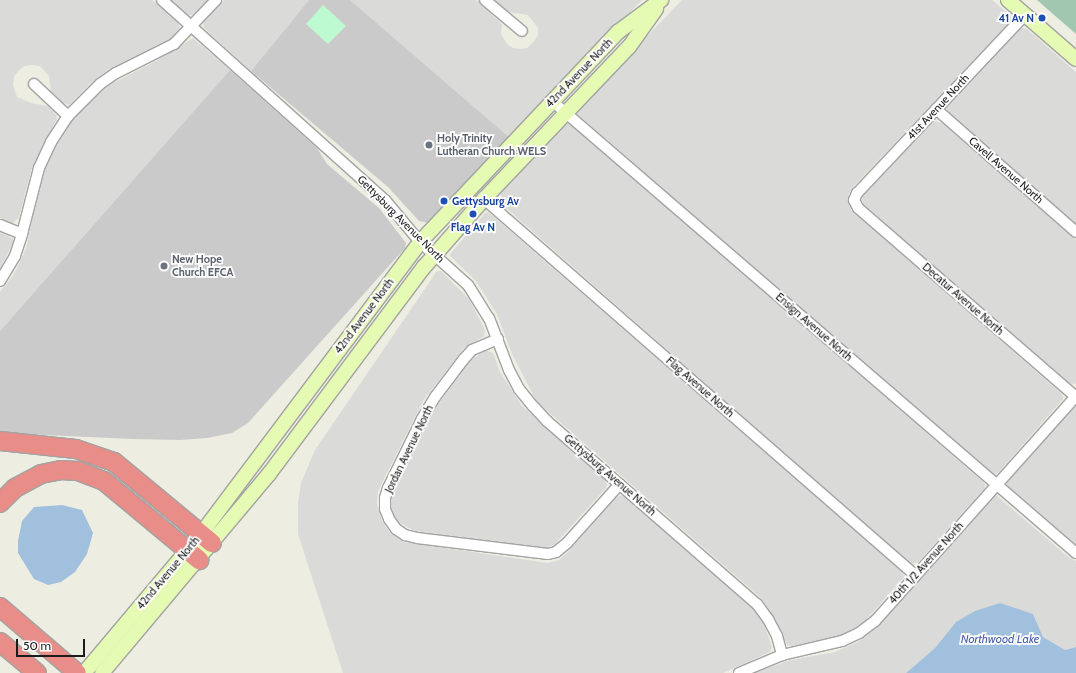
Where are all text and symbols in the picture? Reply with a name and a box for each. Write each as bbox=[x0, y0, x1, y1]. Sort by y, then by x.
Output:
place label: 41 Av N bbox=[999, 11, 1034, 25]
marker: 41 Av N bbox=[1037, 13, 1047, 23]
street label: 42nd Avenue North bbox=[543, 36, 615, 110]
street label: 41st Avenue North bbox=[904, 71, 972, 143]
place label: Holy Trinity Lutheran Church WELS bbox=[437, 132, 546, 158]
street label: Cavell Avenue North bbox=[966, 134, 1046, 206]
marker: Holy Trinity Lutheran Church WELS bbox=[424, 140, 434, 150]
street label: Gettysburg Avenue North bbox=[355, 173, 447, 265]
place label: Gettysburg Av bbox=[452, 194, 519, 208]
marker: Gettysburg Av bbox=[439, 196, 449, 206]
marker: Flag Av N bbox=[468, 209, 478, 219]
place label: Flag Av N bbox=[451, 220, 495, 234]
place label: New Hope Church EFCA bbox=[172, 253, 233, 279]
street label: Decatur Avenue North bbox=[920, 260, 1006, 338]
marker: New Hope Church EFCA bbox=[159, 261, 169, 271]
street label: 42nd Avenue North bbox=[331, 276, 397, 356]
street label: Ensign Avenue North bbox=[773, 290, 855, 364]
street label: Flag Avenue North bbox=[663, 354, 737, 420]
street label: Jordan Avenue North bbox=[382, 403, 436, 495]
street label: Gettysburg Avenue North bbox=[561, 431, 659, 519]
street label: 40th 1/2 Avenue North bbox=[886, 519, 966, 607]
street label: 42nd Avenue North bbox=[134, 534, 202, 612]
scale bar bbox=[18, 631, 87, 657]
water label: Northwood Lake bbox=[961, 632, 1039, 646]
text: 50 m bbox=[23, 638, 51, 653]

